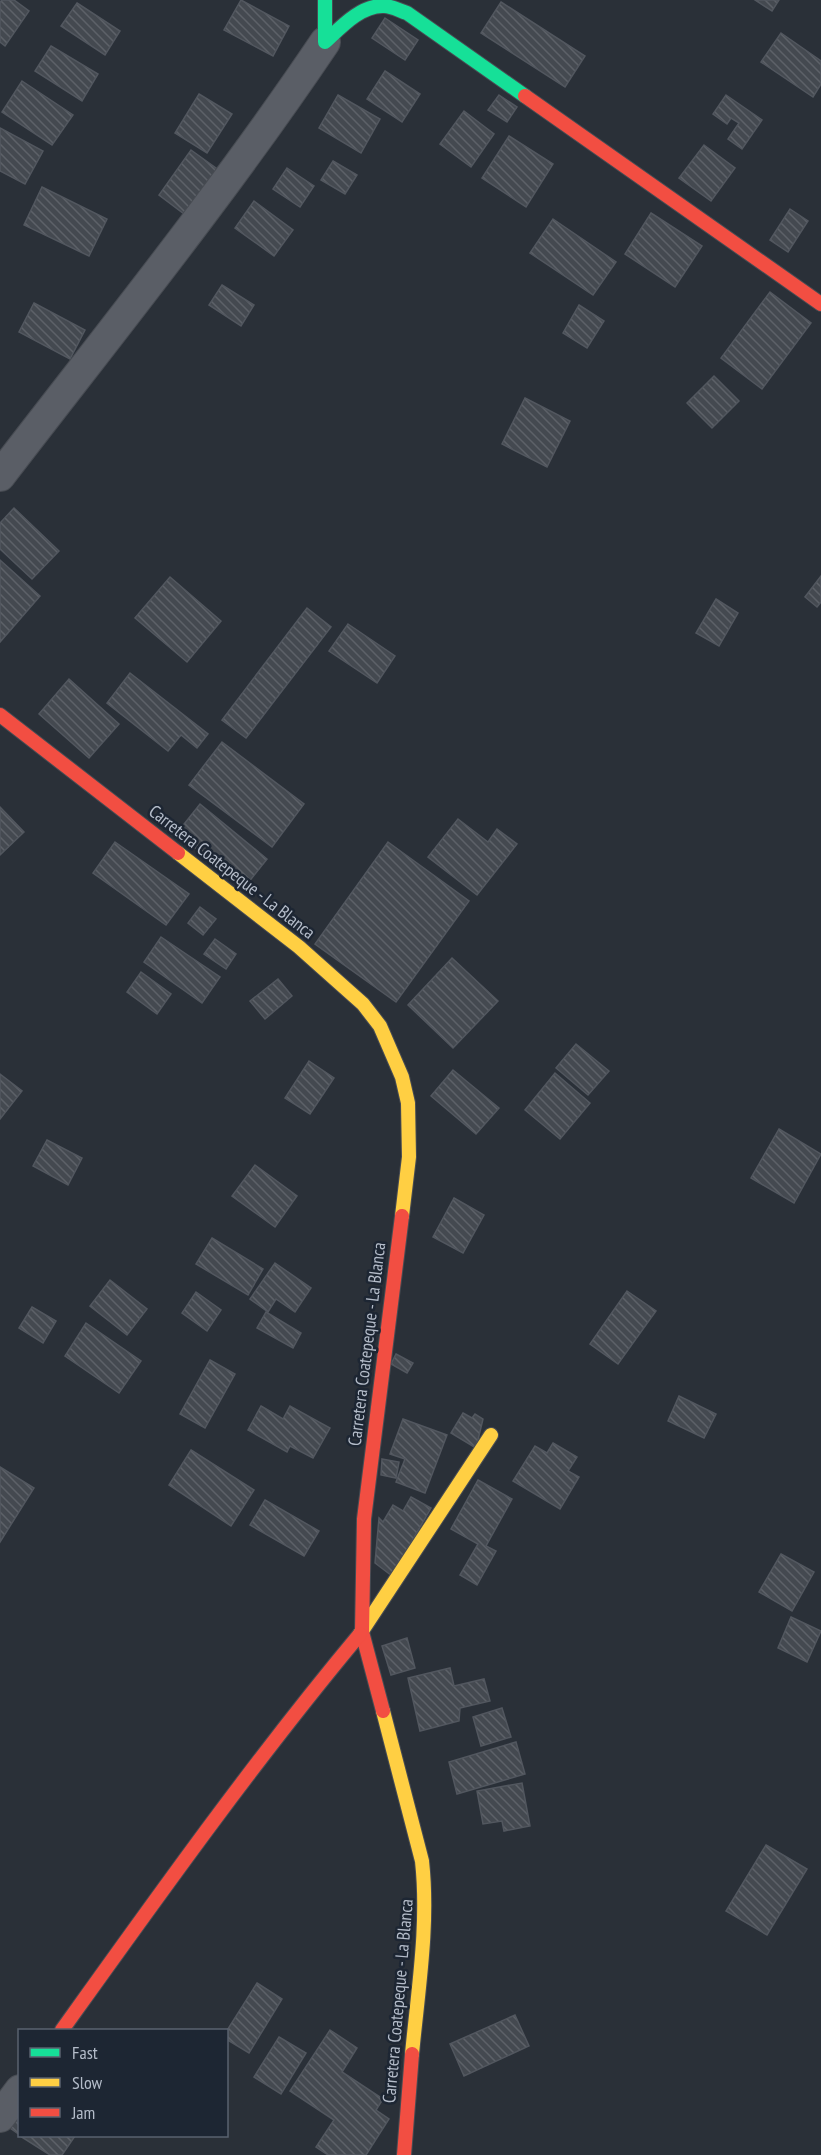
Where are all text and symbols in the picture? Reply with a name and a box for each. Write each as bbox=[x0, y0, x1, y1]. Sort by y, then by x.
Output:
street label: Carretera Coatepeque - La Blanca bbox=[144, 799, 320, 944]
street label: Carretera Coatepeque - La Blanca bbox=[343, 1241, 390, 1447]
street label: Carretera Coatepeque - La Blanca bbox=[377, 1898, 418, 2104]
legend bbox=[18, 2029, 228, 2137]
text: Fast bbox=[72, 2041, 98, 2064]
text: Slow bbox=[72, 2071, 103, 2094]
text: Jam bbox=[71, 2101, 95, 2124]

